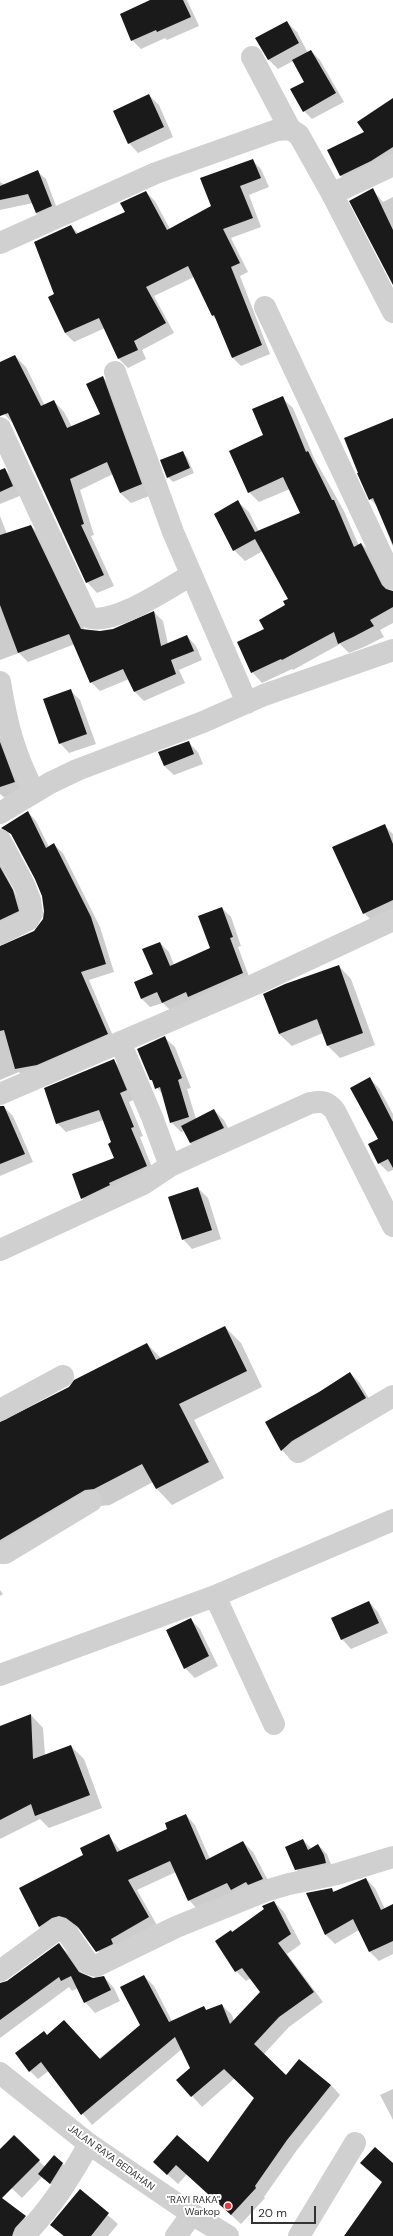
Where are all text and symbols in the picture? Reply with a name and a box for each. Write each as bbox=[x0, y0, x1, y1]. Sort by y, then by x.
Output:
street label: JALAN RAYA BEDAHAN bbox=[65, 2123, 157, 2193]
place label: "RAYI RAKA" Warkop bbox=[167, 2194, 220, 2218]
scale bar bbox=[253, 2198, 318, 2224]
marker: "RAYI RAKA" Warkop bbox=[223, 2201, 233, 2211]
text: 20 m bbox=[258, 2205, 287, 2221]

